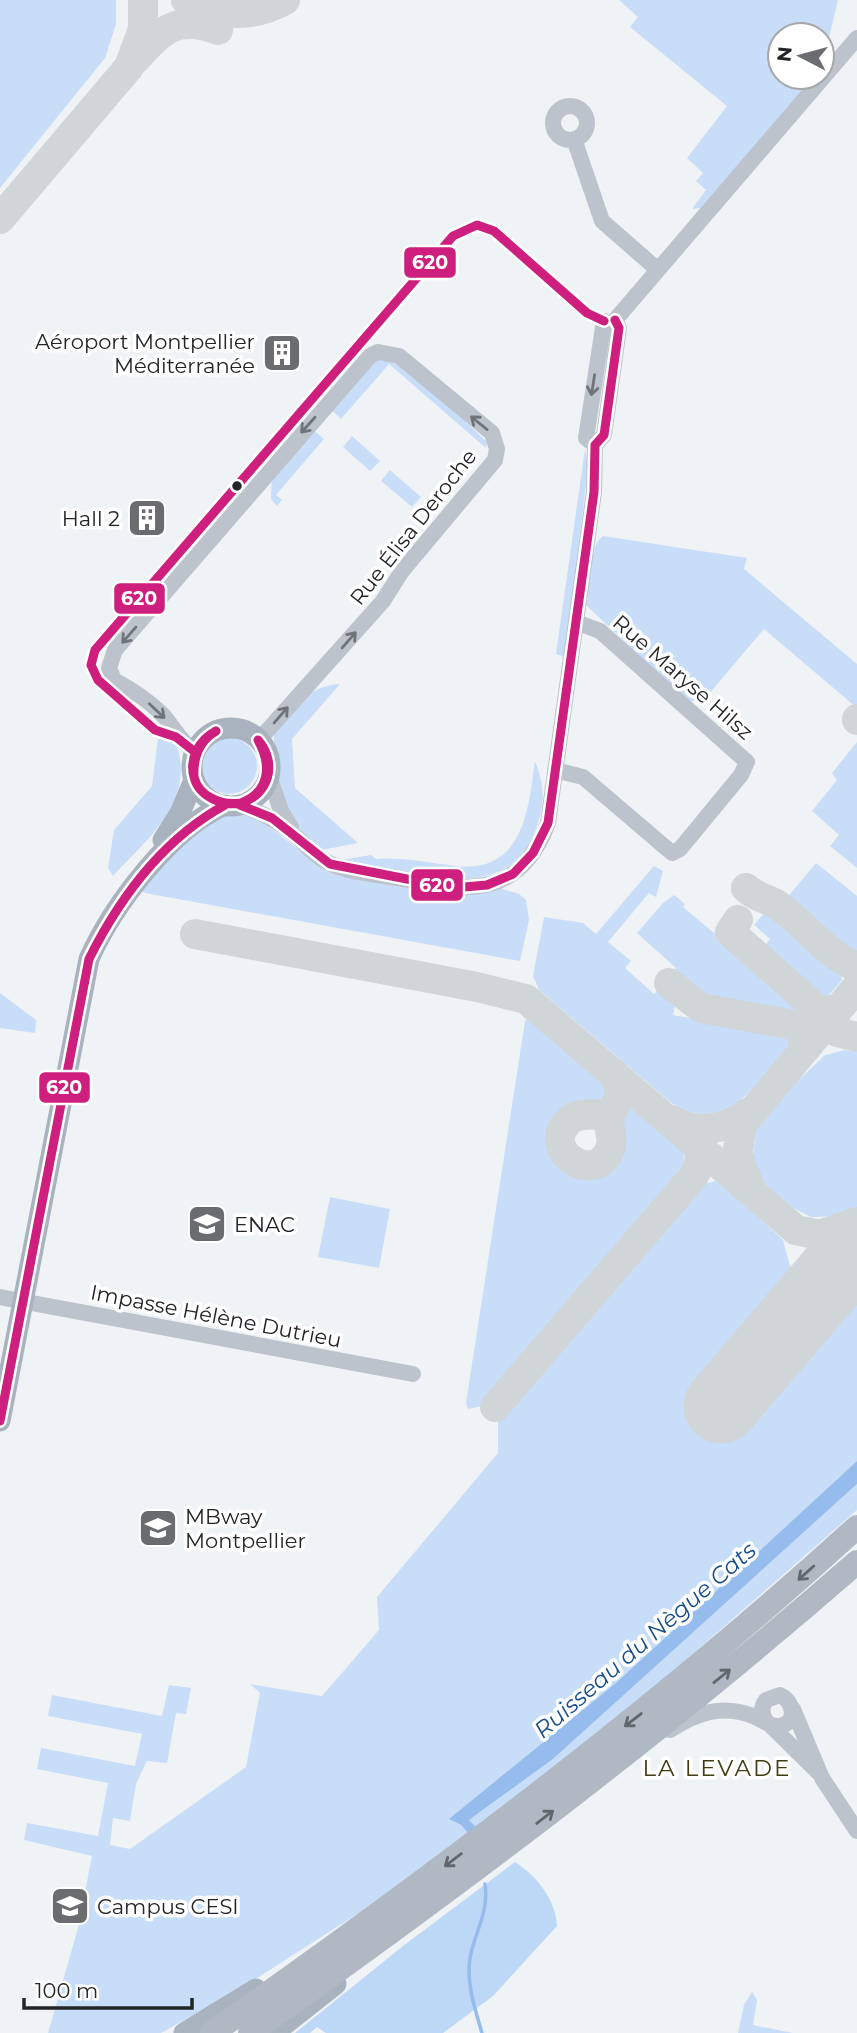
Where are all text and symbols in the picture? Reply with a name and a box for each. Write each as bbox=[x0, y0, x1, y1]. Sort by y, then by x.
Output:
north arrow bbox=[766, 21, 836, 91]
text: N bbox=[772, 45, 797, 63]
line badge: 620 bbox=[403, 246, 457, 279]
text: 620 bbox=[412, 251, 448, 274]
place label: Aéroport Montpellier Méditerranée bbox=[35, 329, 255, 378]
building icon: Aéroport Montpellier Méditerranée bbox=[261, 332, 303, 374]
one-way arrow bbox=[587, 373, 600, 396]
one-way arrow bbox=[300, 415, 316, 433]
one-way arrow bbox=[471, 415, 489, 431]
street label: Rue Élisa Deroche bbox=[344, 444, 482, 610]
unlabelled marker bbox=[230, 479, 244, 493]
building icon: Hall 2 bbox=[126, 497, 168, 539]
place label: Hall 2 bbox=[62, 506, 120, 531]
line badge: 620 bbox=[113, 582, 166, 615]
text: 620 bbox=[121, 587, 157, 610]
street label: Rue Maryse Hilsz bbox=[608, 609, 758, 745]
one-way arrow bbox=[121, 626, 137, 644]
one-way arrow bbox=[341, 631, 357, 649]
one-way arrow bbox=[148, 703, 165, 720]
one-way arrow bbox=[273, 706, 289, 724]
line badge: 620 bbox=[410, 868, 464, 902]
text: 620 bbox=[419, 874, 455, 897]
line badge: 620 bbox=[38, 1071, 91, 1104]
text: 620 bbox=[46, 1076, 82, 1099]
school or university icon: ENAC bbox=[186, 1203, 228, 1245]
place label: ENAC bbox=[234, 1212, 295, 1237]
street label: Impasse Hélène Dutrieu bbox=[88, 1279, 344, 1353]
place label: MBway Montpellier bbox=[185, 1504, 306, 1553]
school or university icon: MBway Montpellier bbox=[137, 1507, 179, 1549]
water label: Ruisseau du Nègue Cats bbox=[528, 1536, 762, 1744]
one-way arrow bbox=[798, 1565, 816, 1581]
one-way arrow bbox=[712, 1668, 730, 1684]
one-way arrow bbox=[624, 1713, 643, 1728]
district label: LA LEVADE bbox=[643, 1754, 791, 1782]
one-way arrow bbox=[536, 1809, 554, 1824]
one-way arrow bbox=[444, 1852, 463, 1867]
school or university icon: Campus CESI bbox=[49, 1885, 91, 1927]
place label: Campus CESI bbox=[97, 1894, 239, 1919]
scale bar bbox=[24, 1966, 192, 2010]
text: 100 m bbox=[35, 1978, 98, 2003]

